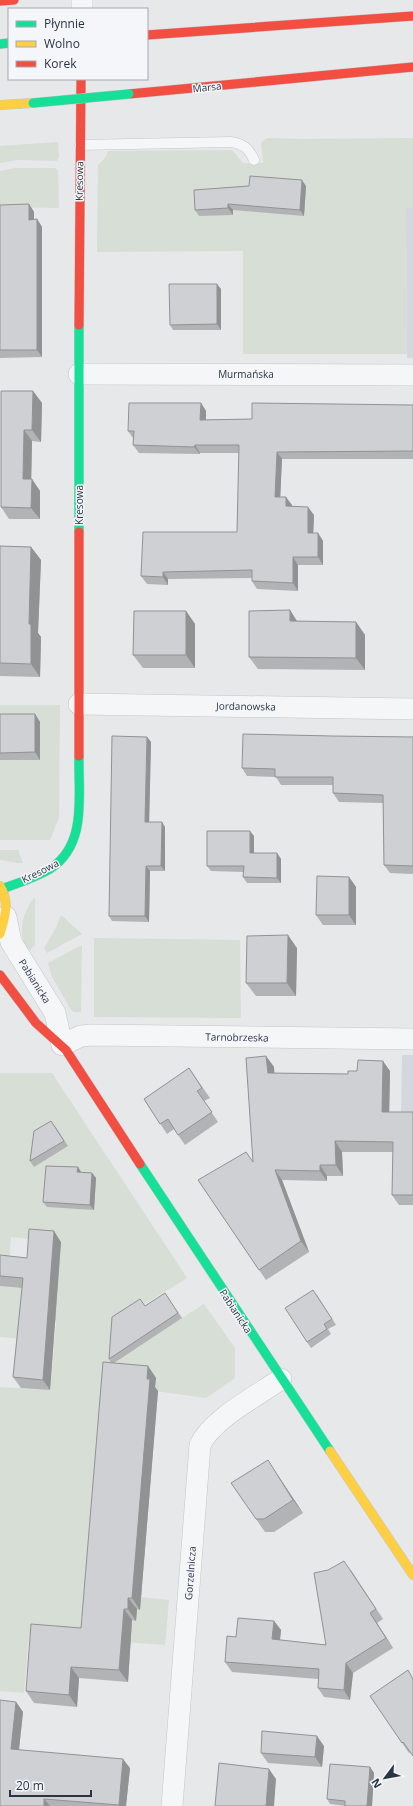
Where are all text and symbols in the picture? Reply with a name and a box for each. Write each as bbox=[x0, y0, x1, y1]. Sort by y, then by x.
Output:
legend bbox=[8, 8, 148, 80]
text: Płynnie bbox=[44, 15, 85, 32]
text: Wolno bbox=[44, 35, 80, 52]
text: Korek bbox=[44, 55, 77, 72]
street label: Marsa bbox=[192, 79, 222, 95]
street label: Kresowa bbox=[72, 161, 86, 201]
street label: Murmańska bbox=[218, 367, 274, 381]
street label: Kresowa bbox=[72, 485, 86, 525]
street label: Jordanowska bbox=[215, 698, 276, 714]
street label: Kresowa bbox=[19, 856, 61, 886]
street label: Pabianicka bbox=[16, 956, 54, 1006]
street label: Tarnobrzeska bbox=[205, 1029, 269, 1045]
street label: Pabianicka bbox=[217, 1286, 255, 1336]
street label: Gorzelnicza bbox=[181, 1546, 199, 1600]
north arrow bbox=[365, 1758, 405, 1798]
scale bar bbox=[10, 1772, 91, 1798]
text: N bbox=[367, 1776, 385, 1791]
text: 20 m bbox=[16, 1777, 44, 1794]

